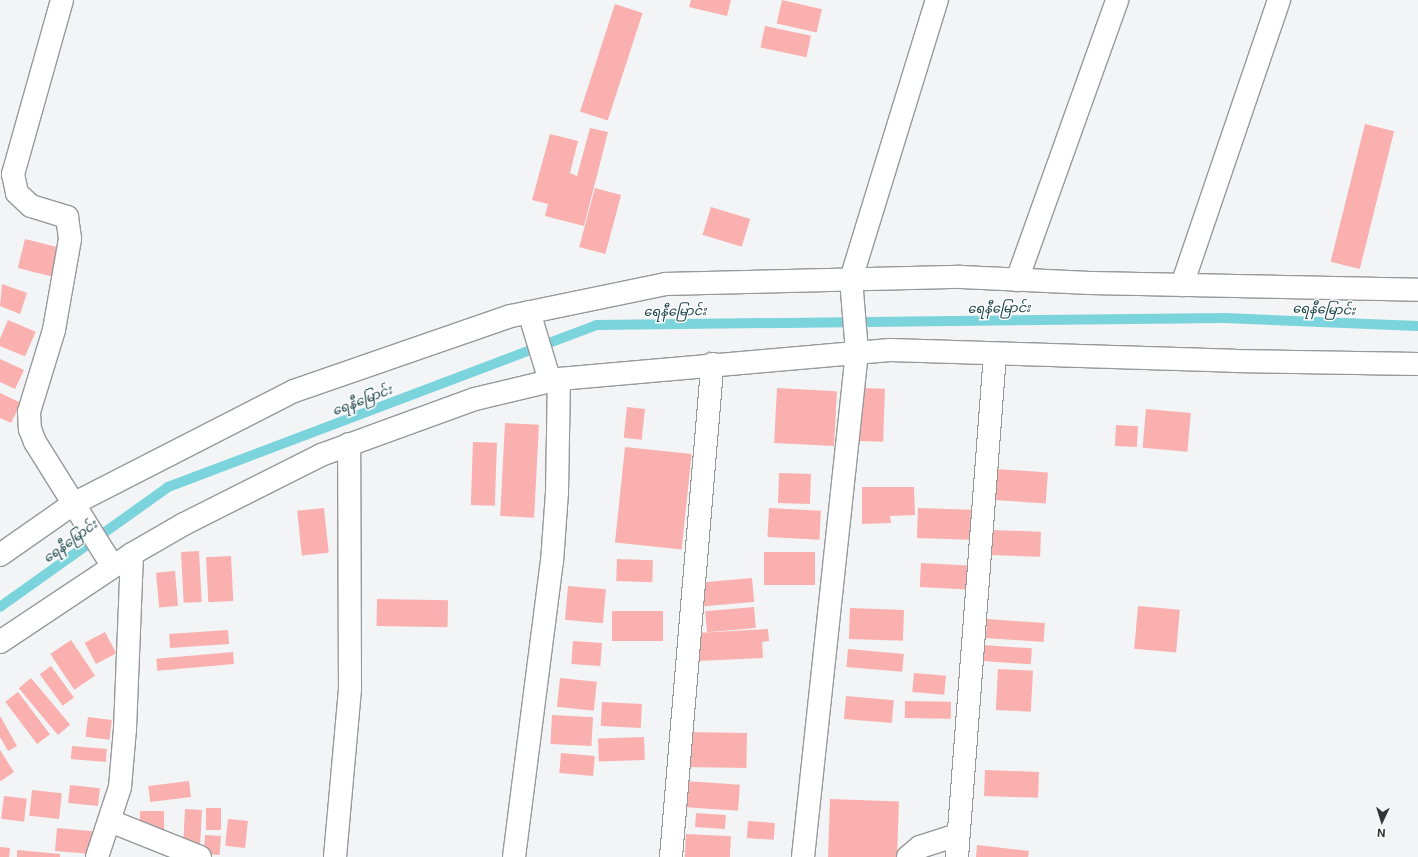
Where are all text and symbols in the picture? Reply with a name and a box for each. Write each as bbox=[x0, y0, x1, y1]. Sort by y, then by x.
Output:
water label: ရေနီမြောင်း bbox=[967, 300, 1031, 316]
water label: ရေနီမြောင်း bbox=[1292, 300, 1356, 318]
water label: ရေနီမြောင်း bbox=[643, 303, 707, 319]
water label: ရေနီမြောင်း bbox=[330, 381, 394, 419]
water label: ရေနီမြောင်း bbox=[40, 516, 100, 566]
north arrow bbox=[1362, 801, 1402, 841]
text: N bbox=[1376, 826, 1386, 840]

